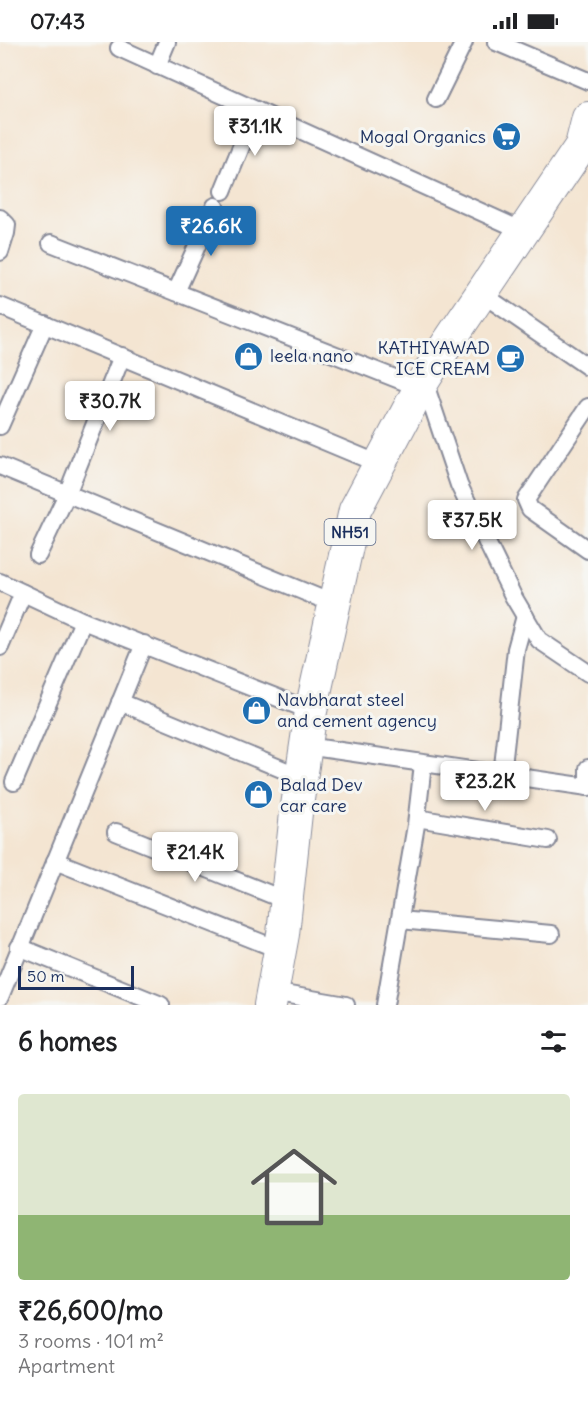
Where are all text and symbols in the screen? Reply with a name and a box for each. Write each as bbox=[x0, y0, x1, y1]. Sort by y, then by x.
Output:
text: 07:43 bbox=[30, 7, 85, 35]
pin: ₹31.1K bbox=[206, 106, 304, 157]
text: ₹31.1K bbox=[228, 113, 282, 138]
supermarket icon: Mogal Organics bbox=[491, 121, 523, 153]
place label: Mogal Organics bbox=[360, 125, 486, 148]
pin: ₹26.6K bbox=[162, 206, 260, 257]
text: ₹26.6K bbox=[180, 213, 242, 238]
place label: KATHIYAWAD ICE CREAM bbox=[377, 336, 490, 380]
shop icon: leela nano bbox=[233, 340, 265, 372]
cafe icon: KATHIYAWAD ICE CREAM bbox=[495, 342, 527, 374]
place label: leela nano bbox=[270, 344, 353, 367]
pin: ₹30.7K bbox=[61, 381, 159, 432]
text: ₹30.7K bbox=[79, 388, 141, 413]
pin: ₹37.5K bbox=[423, 500, 521, 551]
text: ₹37.5K bbox=[442, 507, 502, 532]
road number: NH51 bbox=[324, 519, 376, 545]
place label: Navbharat steel and cement agency bbox=[277, 688, 437, 732]
shop icon: Navbharat steel and cement agency bbox=[240, 694, 272, 726]
pin: ₹23.2K bbox=[436, 761, 534, 812]
text: ₹23.2K bbox=[454, 768, 516, 793]
place label: Balad Dev car care bbox=[280, 773, 363, 817]
shop icon: Balad Dev car care bbox=[243, 779, 275, 811]
pin: ₹21.4K bbox=[146, 832, 244, 883]
text: ₹21.4K bbox=[166, 839, 224, 864]
scale bar bbox=[18, 963, 134, 990]
text: 50 m bbox=[27, 966, 65, 986]
text: 6 homes bbox=[18, 1025, 117, 1058]
icon: filters bbox=[537, 1025, 570, 1058]
icon: home bbox=[240, 1133, 348, 1241]
text: ₹26,600/mo bbox=[18, 1294, 163, 1327]
text: 3 rooms · 101 m² bbox=[18, 1328, 164, 1353]
text: Apartment bbox=[18, 1353, 115, 1378]

